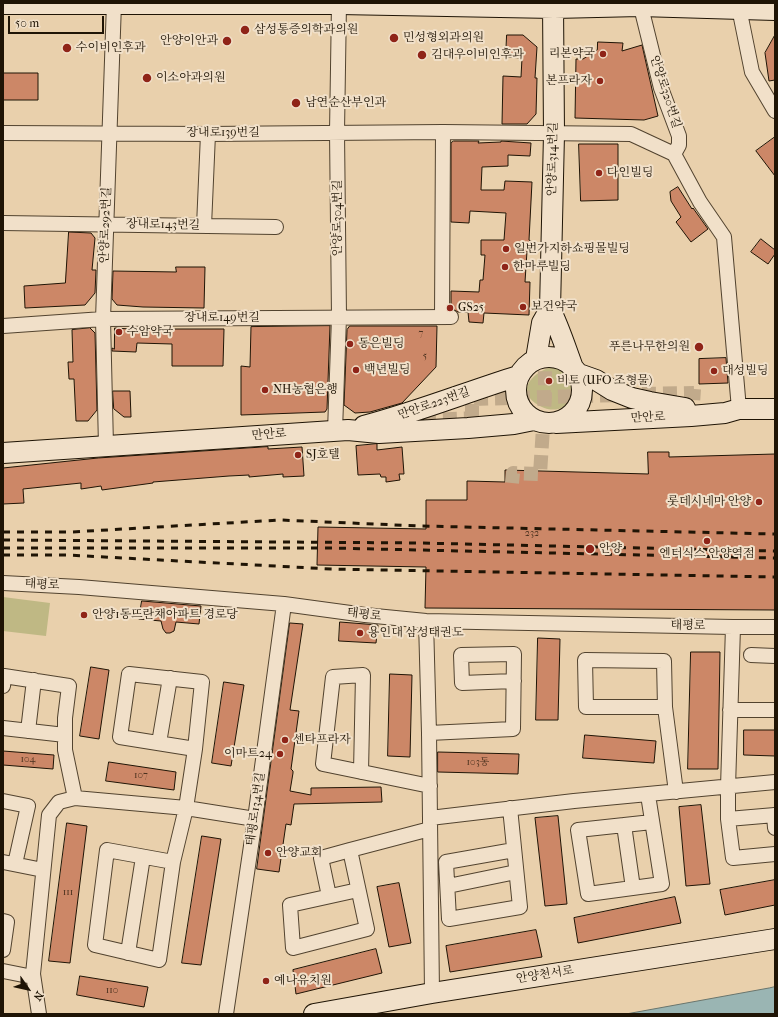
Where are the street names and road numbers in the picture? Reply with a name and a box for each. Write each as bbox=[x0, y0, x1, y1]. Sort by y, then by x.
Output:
street label: 안양로320번길 bbox=[646, 54, 684, 130]
street label: 안양로314번길 bbox=[545, 122, 561, 196]
street label: 장내로139번길 bbox=[186, 126, 260, 140]
street label: 안양로304번길 bbox=[331, 180, 345, 256]
street label: 안양로292번길 bbox=[97, 186, 115, 264]
street label: 장내로143번길 bbox=[126, 217, 200, 233]
street label: 장내로149번길 bbox=[184, 311, 260, 325]
street label: 만안로223번길 bbox=[396, 385, 472, 423]
street label: 만안로 bbox=[630, 410, 666, 426]
street label: 만안로 bbox=[251, 427, 287, 443]
street label: 태평로 bbox=[24, 577, 60, 593]
street label: 태평로 bbox=[346, 606, 382, 624]
street label: 태평로 bbox=[670, 618, 706, 634]
street label: 태평로134번길 bbox=[244, 771, 268, 847]
street label: 안양천서로 bbox=[515, 963, 575, 987]

